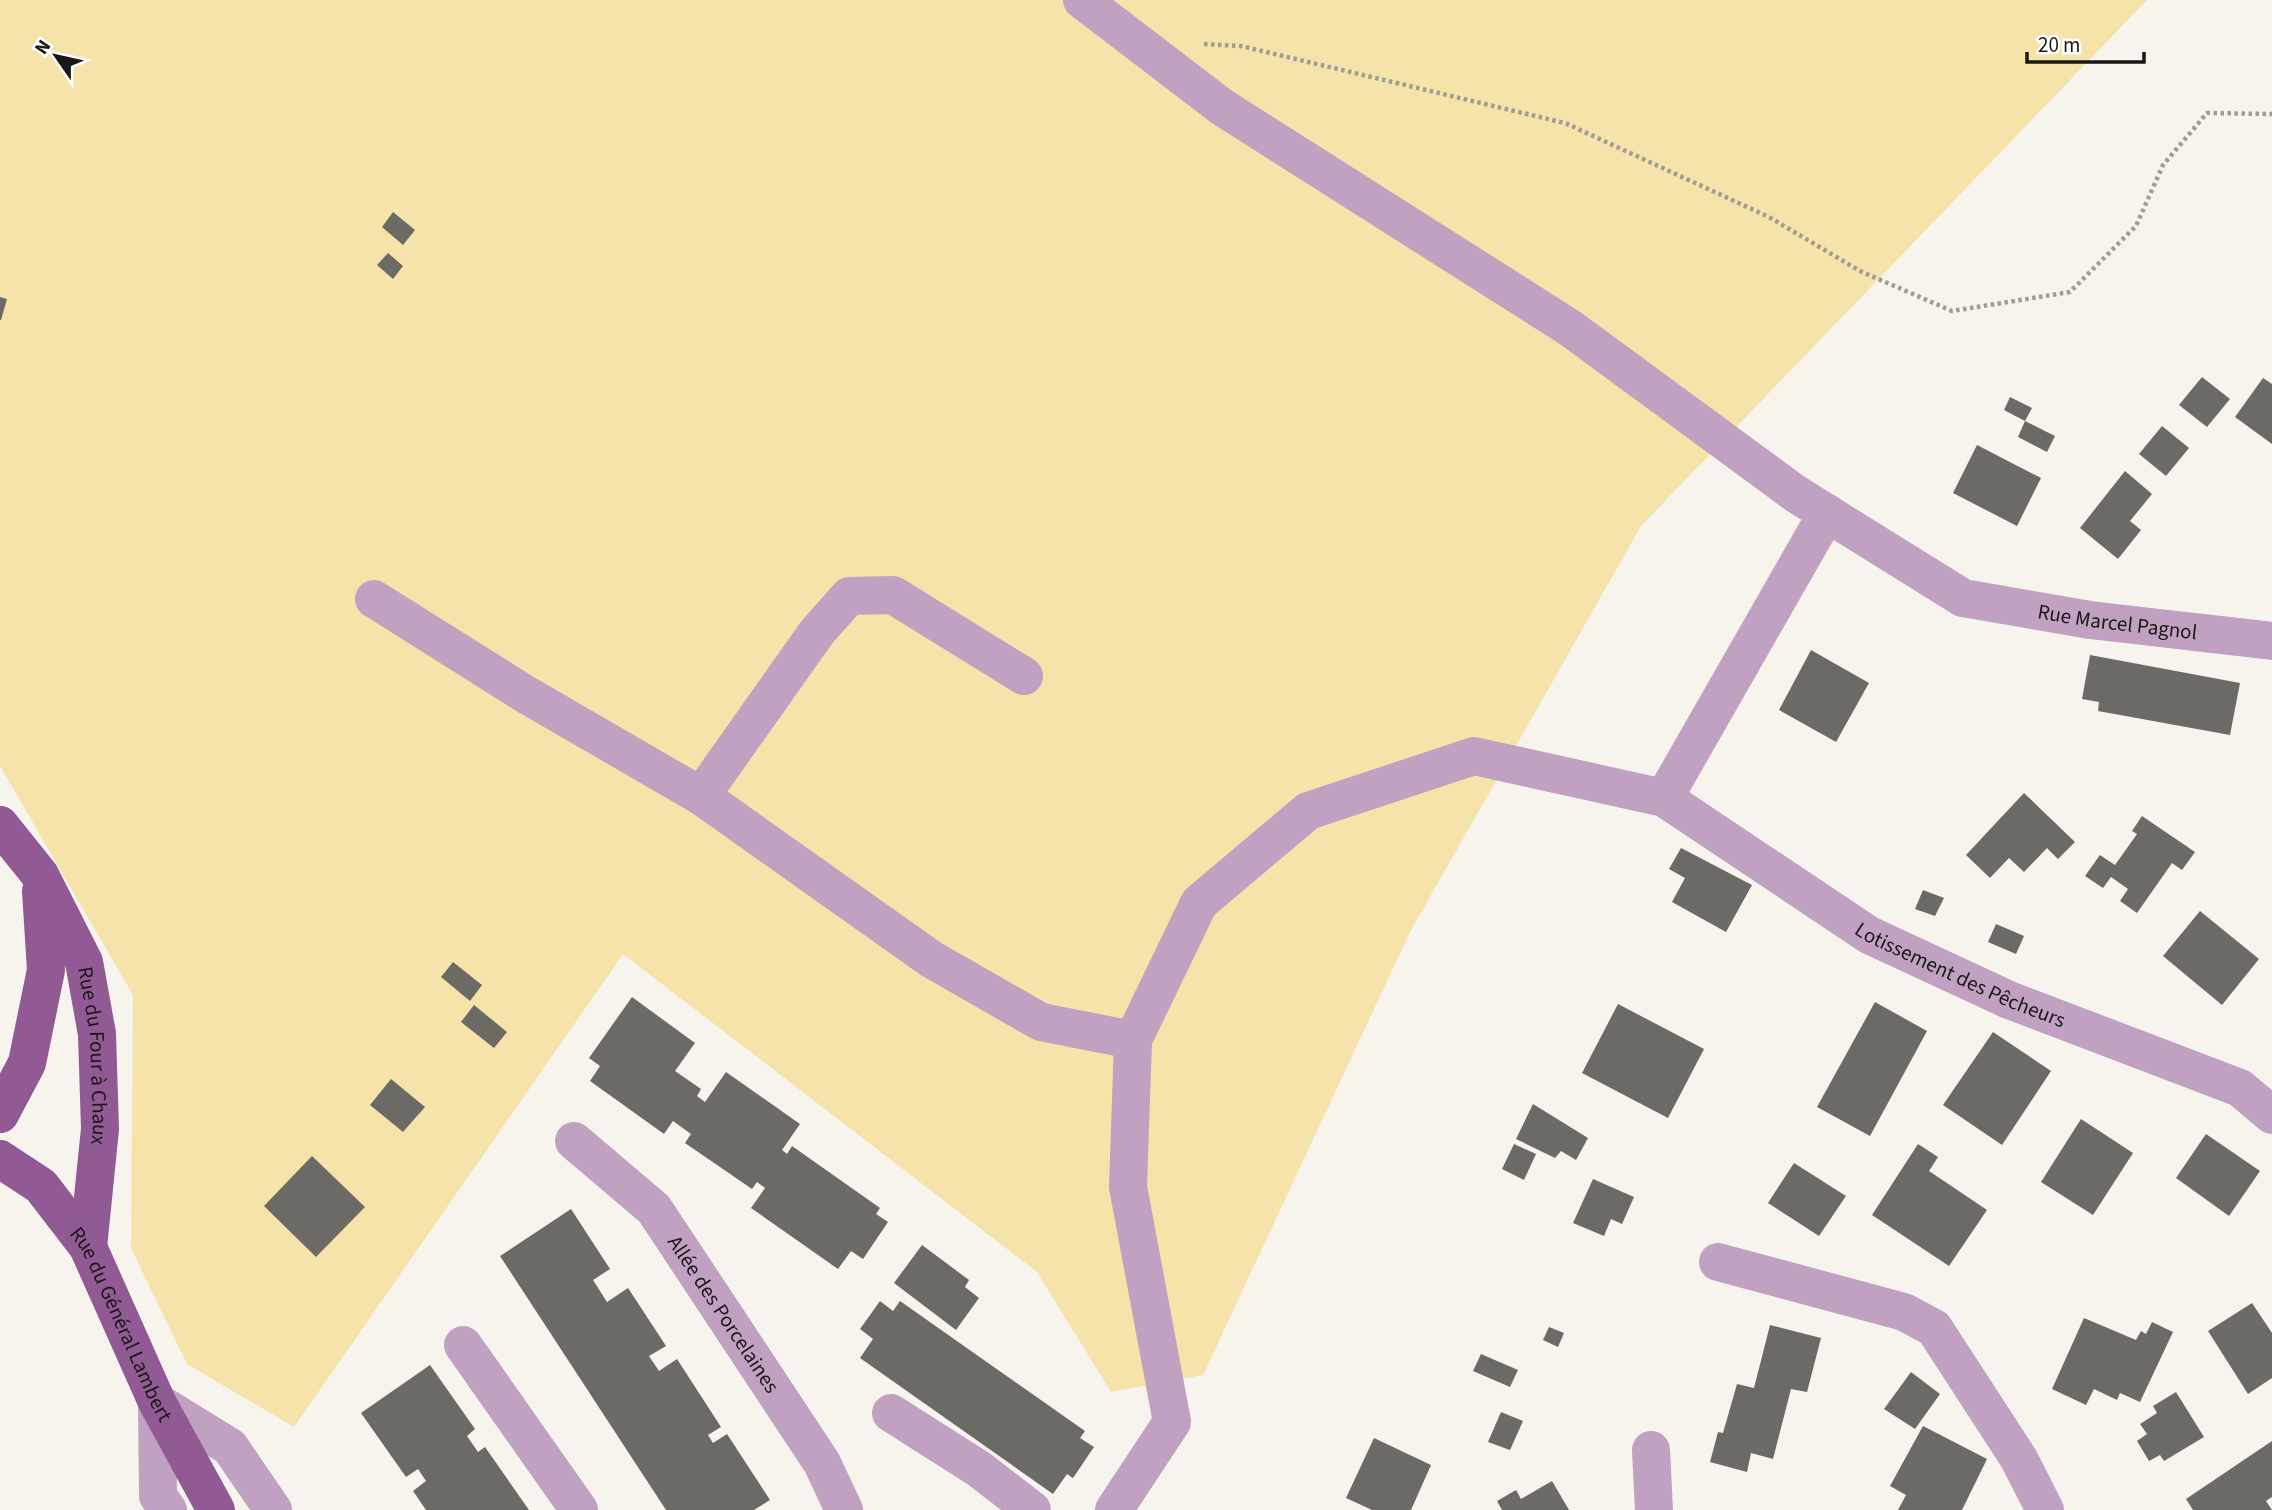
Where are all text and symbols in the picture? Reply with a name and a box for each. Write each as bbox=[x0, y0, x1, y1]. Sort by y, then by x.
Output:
north arrow bbox=[21, 21, 91, 91]
scale bar bbox=[2027, 21, 2144, 65]
text: 20 m bbox=[2038, 30, 2080, 60]
text: N bbox=[28, 35, 58, 60]
street label: Rue Marcel Pagnol bbox=[2035, 596, 2199, 647]
street label: Lotissement des Pêcheurs bbox=[1849, 915, 2070, 1035]
street label: Rue du Four à Chaux bbox=[70, 964, 115, 1147]
street label: Rue du Général Lambert bbox=[63, 1220, 180, 1427]
street label: Allée des Porcelaines bbox=[660, 1229, 787, 1399]

